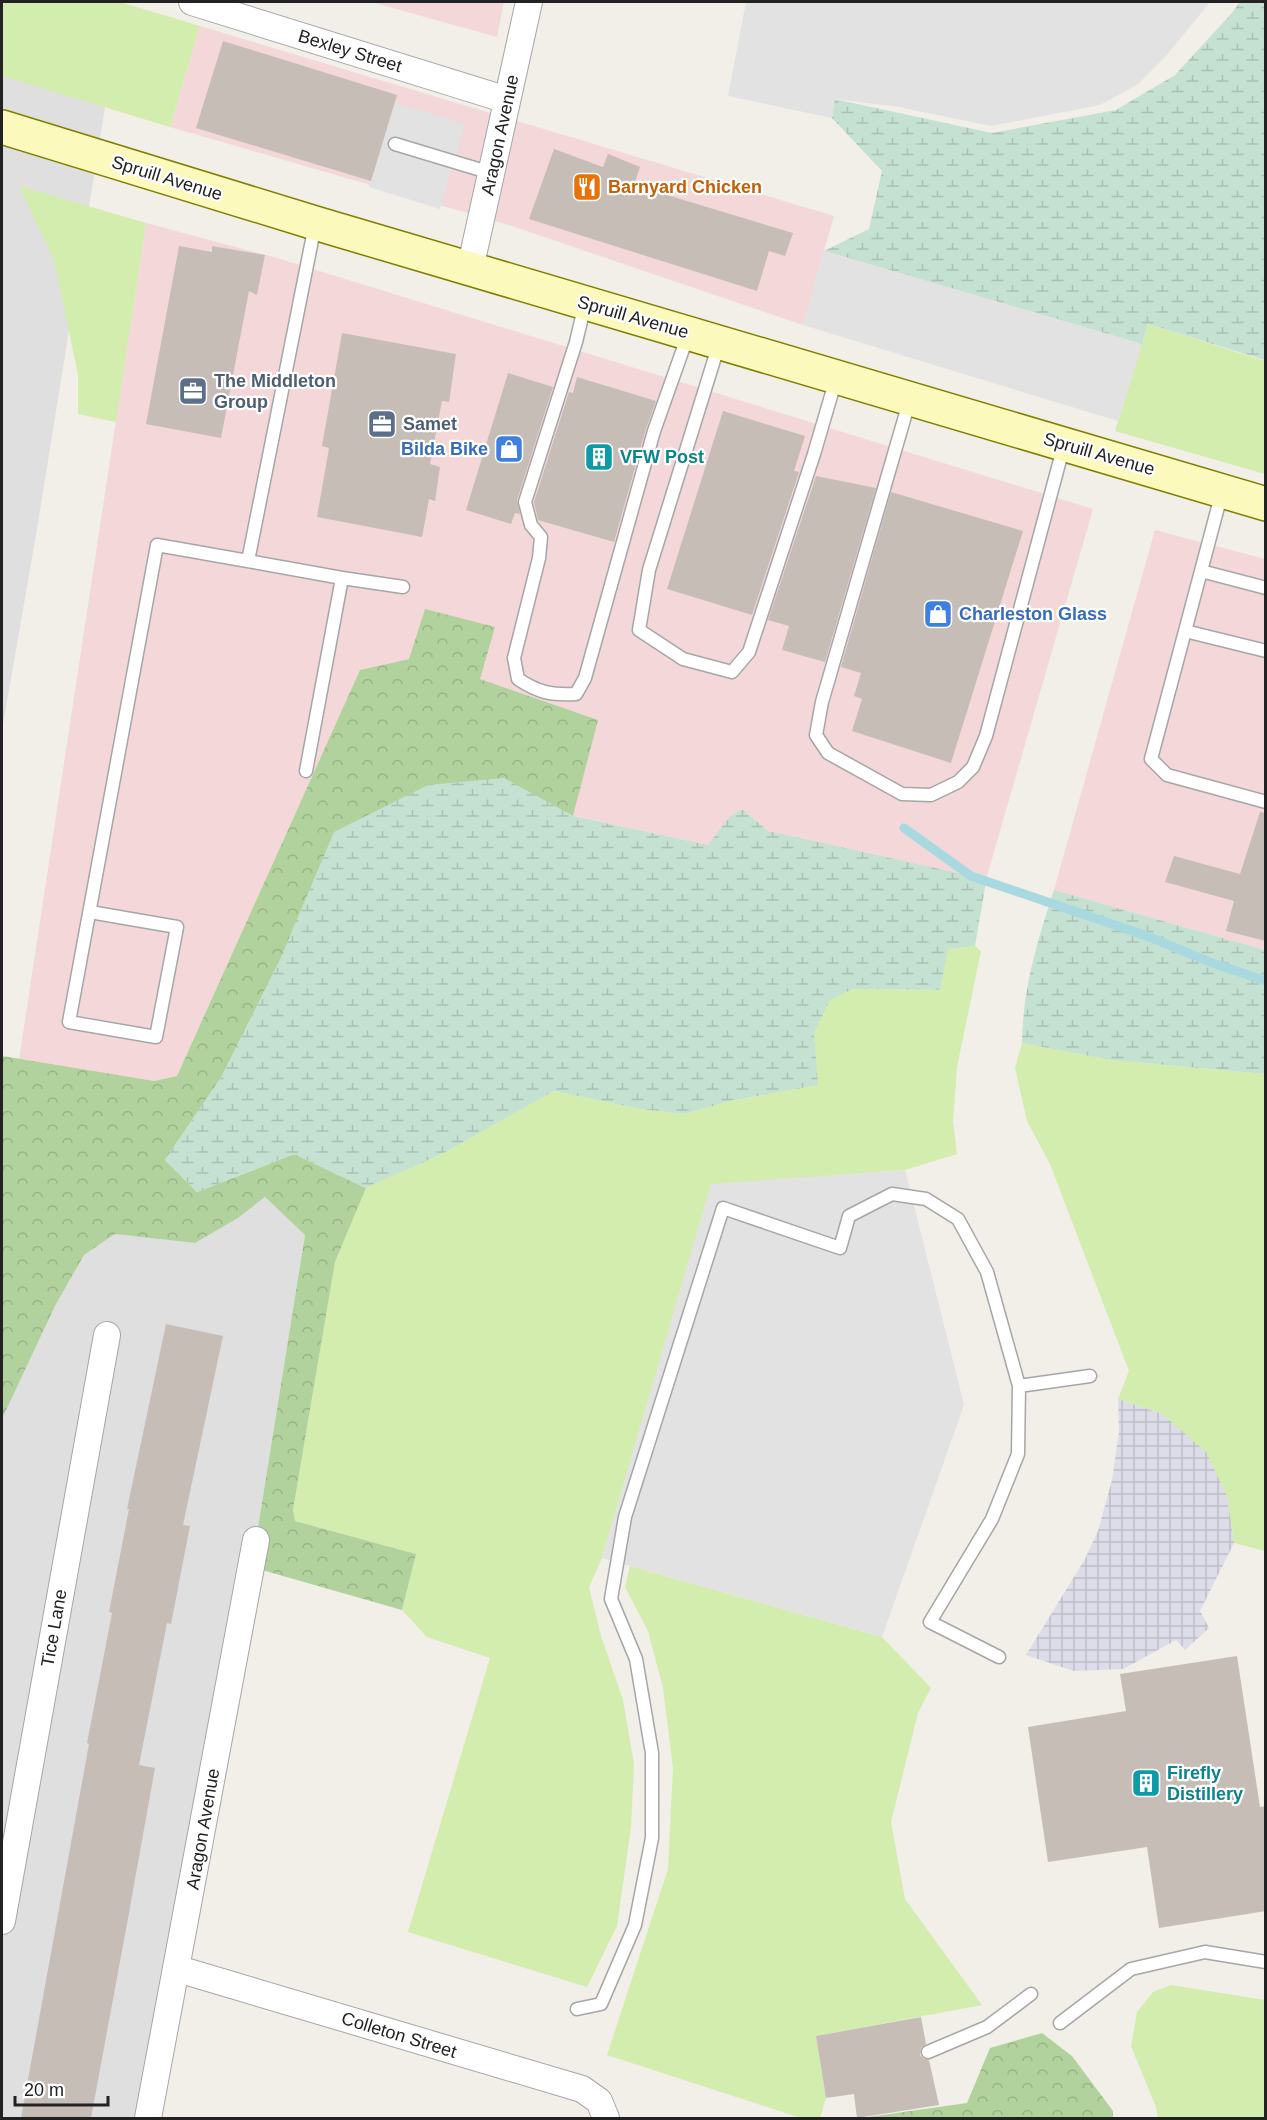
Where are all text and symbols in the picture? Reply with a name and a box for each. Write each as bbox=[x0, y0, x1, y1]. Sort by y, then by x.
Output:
street label: Bexley Street bbox=[296, 26, 404, 76]
street label: Aragon Avenue bbox=[477, 73, 523, 197]
street label: Spruill Avenue bbox=[109, 152, 225, 204]
restaurant icon: Barnyard Chicken bbox=[571, 171, 603, 203]
place label: Barnyard Chicken bbox=[608, 177, 762, 197]
street label: Spruill Avenue bbox=[575, 292, 691, 342]
place label: The Middleton Group bbox=[214, 371, 336, 412]
office icon: The Middleton Group bbox=[177, 375, 209, 407]
office icon: Samet bbox=[366, 408, 398, 440]
place label: Samet bbox=[403, 414, 457, 434]
street label: Spruill Avenue bbox=[1041, 429, 1157, 479]
shop icon: Bilda Bike bbox=[493, 433, 525, 465]
place label: Bilda Bike bbox=[401, 439, 488, 459]
building icon: VFW Post bbox=[583, 441, 615, 473]
place label: VFW Post bbox=[620, 447, 704, 467]
shop icon: Charleston Glass bbox=[922, 598, 954, 630]
place label: Charleston Glass bbox=[959, 604, 1107, 624]
street label: Tice Lane bbox=[37, 1588, 71, 1668]
place label: Firefly Distillery bbox=[1167, 1763, 1243, 1804]
street label: Aragon Avenue bbox=[182, 1767, 224, 1891]
building icon: Firefly Distillery bbox=[1130, 1767, 1162, 1799]
street label: Colleton Street bbox=[339, 2008, 459, 2062]
scale bar bbox=[15, 2069, 108, 2107]
text: 20 m bbox=[24, 2080, 64, 2100]

